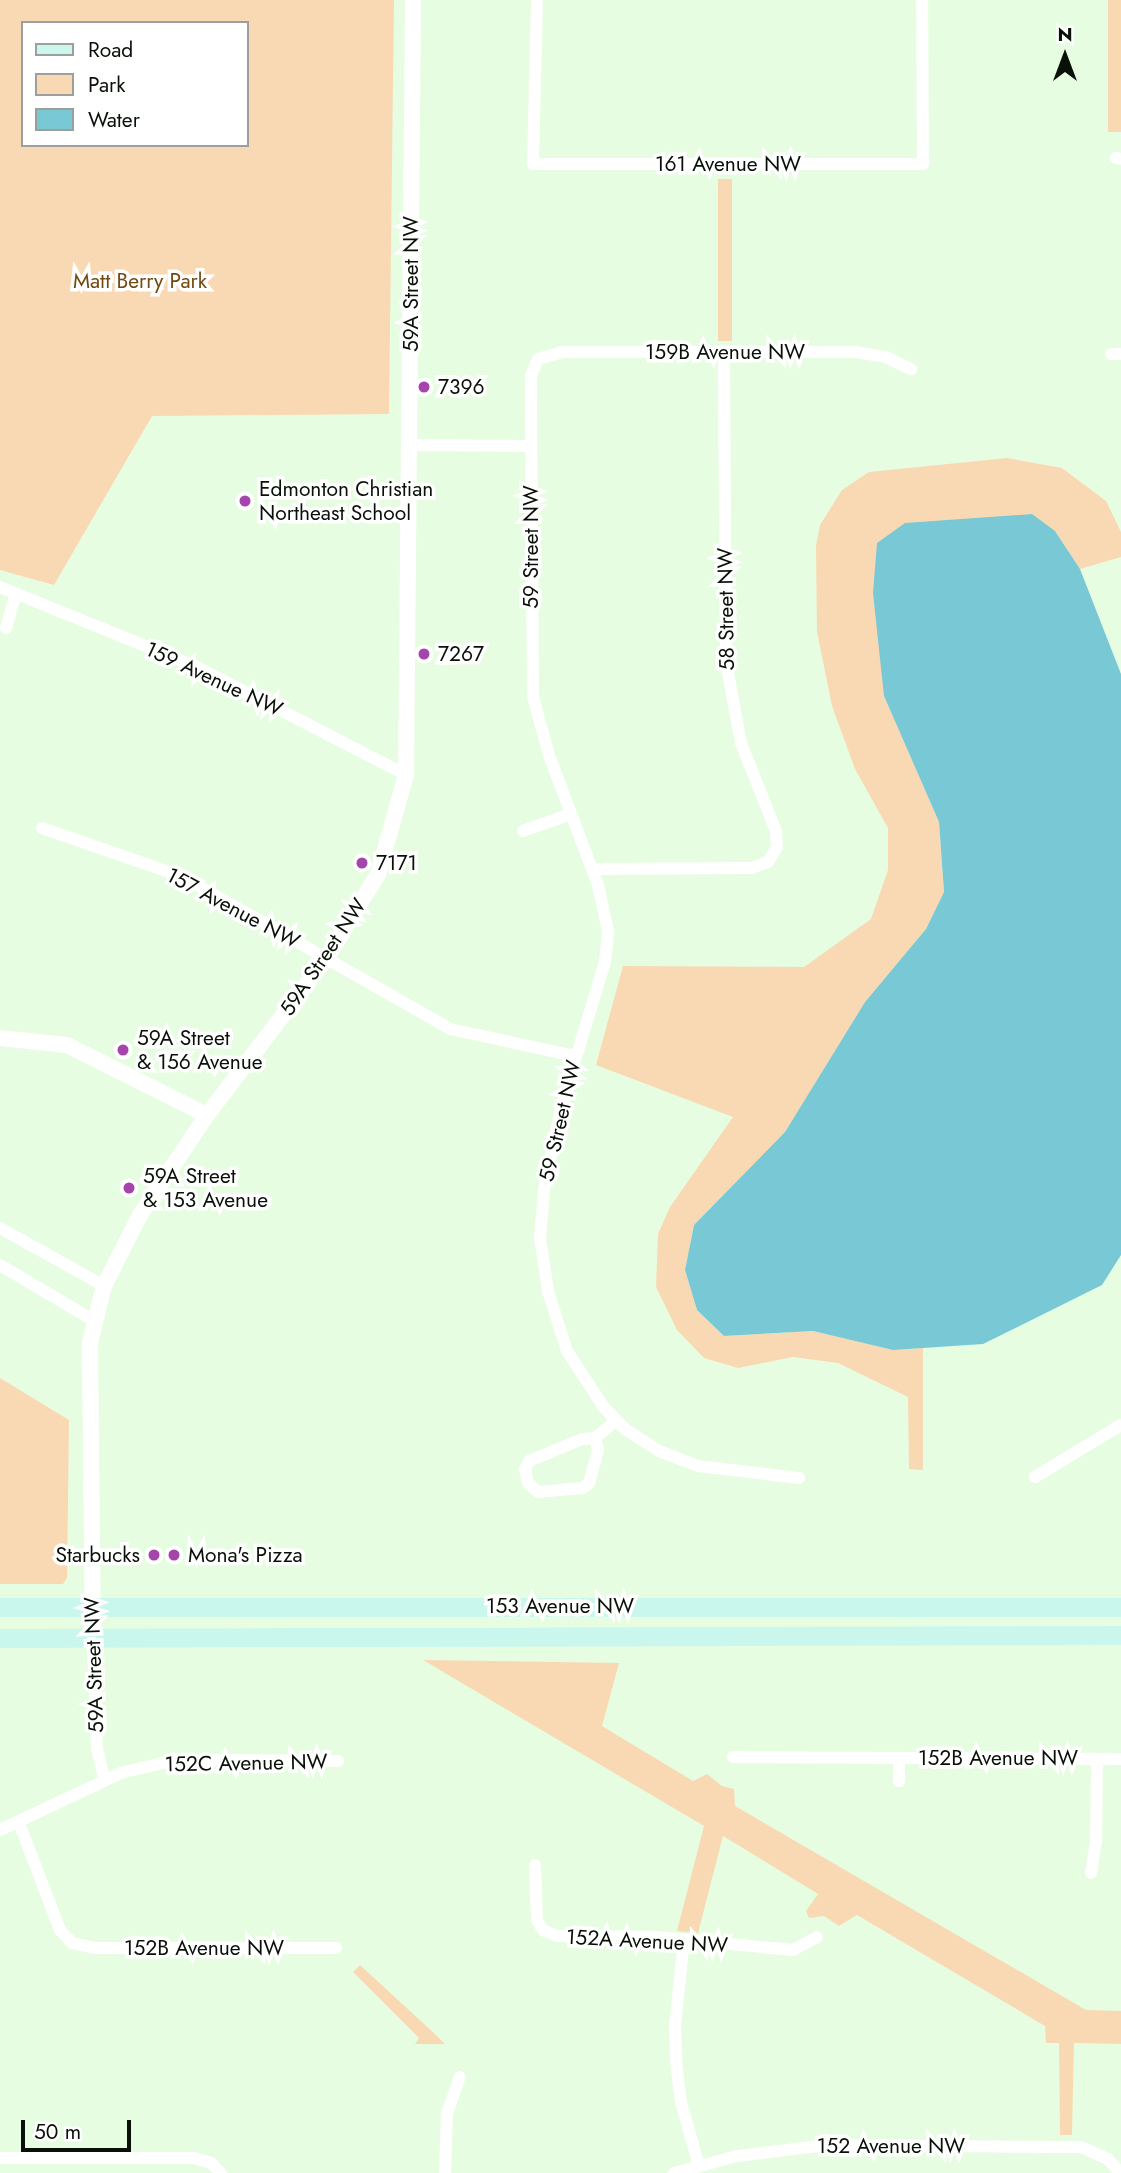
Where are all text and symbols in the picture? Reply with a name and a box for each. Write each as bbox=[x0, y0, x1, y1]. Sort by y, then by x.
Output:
legend bbox=[21, 21, 248, 147]
north arrow bbox=[1030, 21, 1100, 91]
text: N bbox=[1057, 21, 1073, 48]
text: Road bbox=[88, 35, 133, 65]
text: Park bbox=[88, 70, 125, 100]
text: Water bbox=[88, 105, 140, 135]
street label: 161 Avenue NW bbox=[655, 151, 801, 177]
street label: 59A Street NW bbox=[398, 216, 424, 352]
park label: Matt Berry Park bbox=[73, 268, 207, 294]
street label: 159B Avenue NW bbox=[645, 339, 805, 365]
place label: 7396 bbox=[438, 374, 485, 400]
marker: 7396 bbox=[416, 379, 432, 395]
place label: Edmonton Christian Northeast School bbox=[259, 476, 433, 526]
street label: 59 Street NW bbox=[518, 485, 544, 609]
marker: Edmonton Christian Northeast School bbox=[237, 493, 253, 509]
street label: 58 Street NW bbox=[712, 547, 740, 671]
street label: 159 Avenue NW bbox=[141, 636, 287, 722]
place label: 7267 bbox=[438, 641, 484, 667]
marker: 7267 bbox=[416, 646, 432, 662]
place label: 7171 bbox=[376, 850, 417, 876]
marker: 7171 bbox=[354, 855, 370, 871]
street label: 157 Avenue NW bbox=[162, 862, 304, 954]
street label: 59A Street NW bbox=[275, 894, 371, 1020]
place label: 59A Street & 156 Avenue bbox=[137, 1025, 263, 1075]
marker: 59A Street & 156 Avenue bbox=[115, 1042, 131, 1058]
street label: 59 Street NW bbox=[534, 1058, 586, 1184]
place label: 59A Street & 153 Avenue bbox=[143, 1163, 268, 1213]
marker: 59A Street & 153 Avenue bbox=[121, 1180, 137, 1196]
place label: Starbucks bbox=[55, 1542, 140, 1568]
place label: Mona's Pizza bbox=[188, 1542, 303, 1568]
marker: Starbucks bbox=[146, 1547, 162, 1563]
marker: Mona's Pizza bbox=[166, 1547, 182, 1563]
street label: 153 Avenue NW bbox=[486, 1593, 634, 1619]
street label: 59A Street NW bbox=[79, 1597, 109, 1733]
street label: 152B Avenue NW bbox=[918, 1745, 1078, 1771]
street label: 152C Avenue NW bbox=[164, 1749, 328, 1777]
street label: 152A Avenue NW bbox=[565, 1924, 729, 1958]
street label: 152B Avenue NW bbox=[124, 1935, 284, 1961]
scale bar bbox=[24, 2106, 135, 2150]
text: 50 m bbox=[34, 2117, 81, 2147]
street label: 152 Avenue NW bbox=[817, 2133, 965, 2159]

